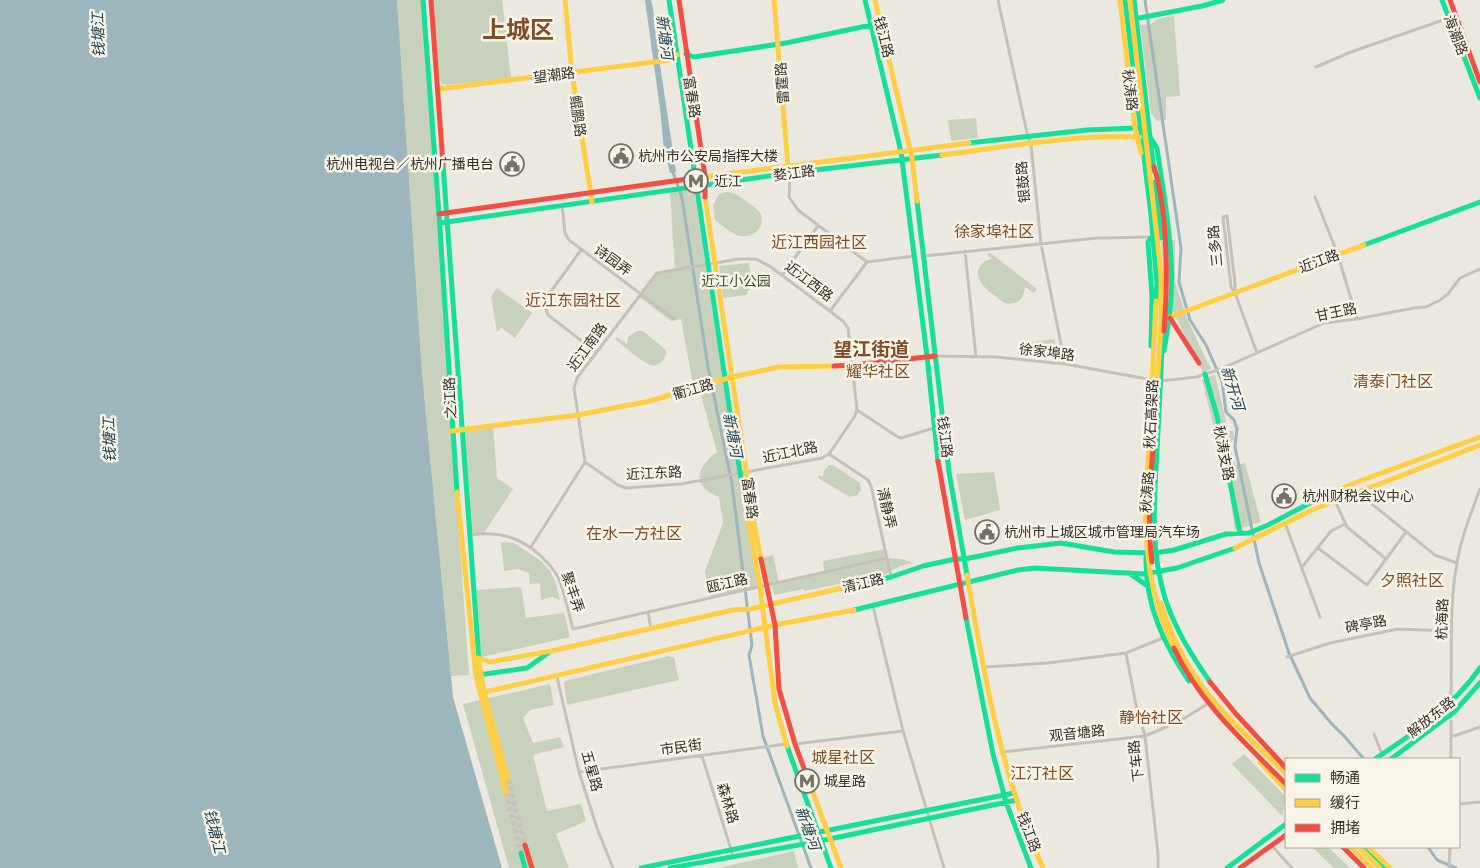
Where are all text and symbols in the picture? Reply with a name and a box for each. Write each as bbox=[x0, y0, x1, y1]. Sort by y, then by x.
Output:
water label: 钱塘江 bbox=[88, 10, 108, 58]
street label: 海潮路 bbox=[1440, 12, 1472, 58]
water label: 新塘河 bbox=[652, 13, 678, 64]
district label: 上城区 bbox=[482, 14, 554, 44]
street label: 钱江路 bbox=[870, 14, 898, 60]
street label: 雷霆路 bbox=[772, 61, 792, 105]
street label: 望潮路 bbox=[532, 64, 576, 86]
street label: 秋涛路 bbox=[1119, 68, 1141, 112]
street label: 富春路 bbox=[680, 75, 704, 119]
street label: 鲲鹏路 bbox=[566, 94, 590, 138]
public building icon: 杭州市公安局指挥大楼 bbox=[608, 143, 634, 169]
place label: 杭州市公安局指挥大楼 bbox=[638, 147, 778, 165]
public building icon: 杭州电视台／杭州广播电台 bbox=[499, 151, 525, 177]
place label: 杭州电视台／杭州广播电台 bbox=[326, 155, 494, 173]
street label: 银鼓路 bbox=[1012, 160, 1034, 204]
street label: 婺江路 bbox=[772, 162, 816, 184]
metro station icon: 近江 bbox=[683, 168, 709, 194]
place label: 近江 bbox=[714, 172, 742, 190]
district label: 徐家埠社区 bbox=[954, 221, 1034, 241]
street label: 三多路 bbox=[1204, 224, 1226, 268]
district label: 近江西园社区 bbox=[771, 232, 867, 252]
street label: 诗园弄 bbox=[591, 240, 635, 280]
street label: 近江路 bbox=[1296, 245, 1342, 277]
street label: 近江西路 bbox=[781, 257, 837, 305]
park label: 近江小公园 bbox=[701, 272, 771, 290]
district label: 近江东园社区 bbox=[525, 290, 621, 310]
street label: 甘王路 bbox=[1314, 299, 1358, 325]
street label: 近江南路 bbox=[563, 319, 611, 375]
district label: 望江街道 bbox=[833, 337, 909, 361]
street label: 徐家埠路 bbox=[1018, 340, 1076, 364]
district label: 耀华社区 bbox=[846, 361, 910, 381]
water label: 新开河 bbox=[1217, 364, 1250, 415]
district label: 清泰门社区 bbox=[1353, 371, 1433, 391]
street label: 衢江路 bbox=[670, 375, 716, 403]
street label: 之江路 bbox=[440, 377, 460, 419]
street label: 秋石高架路 bbox=[1140, 379, 1162, 449]
water label: 新塘河 bbox=[719, 411, 747, 462]
water label: 钱塘江 bbox=[99, 415, 119, 463]
street label: 钱江路 bbox=[934, 415, 956, 459]
street label: 秋涛支路 bbox=[1210, 424, 1238, 482]
street label: 近江北路 bbox=[761, 437, 819, 467]
street label: 近江东路 bbox=[626, 463, 682, 483]
street label: 秋涛路 bbox=[1136, 470, 1158, 514]
street label: 富春路 bbox=[738, 476, 762, 520]
public building icon: 杭州财税会议中心 bbox=[1271, 483, 1297, 509]
street label: 清静弄 bbox=[874, 486, 900, 530]
place label: 杭州财税会议中心 bbox=[1302, 487, 1414, 505]
public building icon: 杭州市上城区城市管理局汽车场 bbox=[974, 519, 1000, 545]
district label: 在水一方社区 bbox=[586, 523, 682, 543]
place label: 杭州市上城区城市管理局汽车场 bbox=[1004, 523, 1200, 541]
street label: 聚丰弄 bbox=[558, 569, 588, 615]
street label: 瓯江路 bbox=[705, 570, 749, 596]
street label: 清江路 bbox=[841, 570, 885, 596]
district label: 夕照社区 bbox=[1380, 570, 1444, 590]
street label: 杭海路 bbox=[1432, 598, 1452, 640]
street label: 碑亭路 bbox=[1344, 611, 1388, 637]
street label: 解放东路 bbox=[1403, 693, 1459, 741]
district label: 静怡社区 bbox=[1119, 707, 1183, 727]
street label: 观音塘路 bbox=[1048, 721, 1106, 745]
street label: 市民街 bbox=[659, 735, 703, 759]
street label: 下车路 bbox=[1125, 739, 1147, 783]
district label: 城星社区 bbox=[811, 747, 875, 767]
street label: 五星路 bbox=[578, 748, 606, 794]
legend bbox=[1285, 758, 1460, 848]
district label: 江汀社区 bbox=[1010, 763, 1074, 783]
metro station icon: 城星路 bbox=[794, 768, 820, 794]
text: 畅通 bbox=[1330, 768, 1360, 787]
place label: 城星路 bbox=[824, 772, 866, 790]
street label: 森林路 bbox=[713, 780, 743, 826]
text: 缓行 bbox=[1330, 793, 1360, 812]
water label: 新塘河 bbox=[791, 804, 826, 855]
water label: 钱塘江 bbox=[200, 807, 230, 857]
street label: 钱江路 bbox=[1013, 809, 1045, 855]
text: 拥堵 bbox=[1330, 818, 1360, 837]

